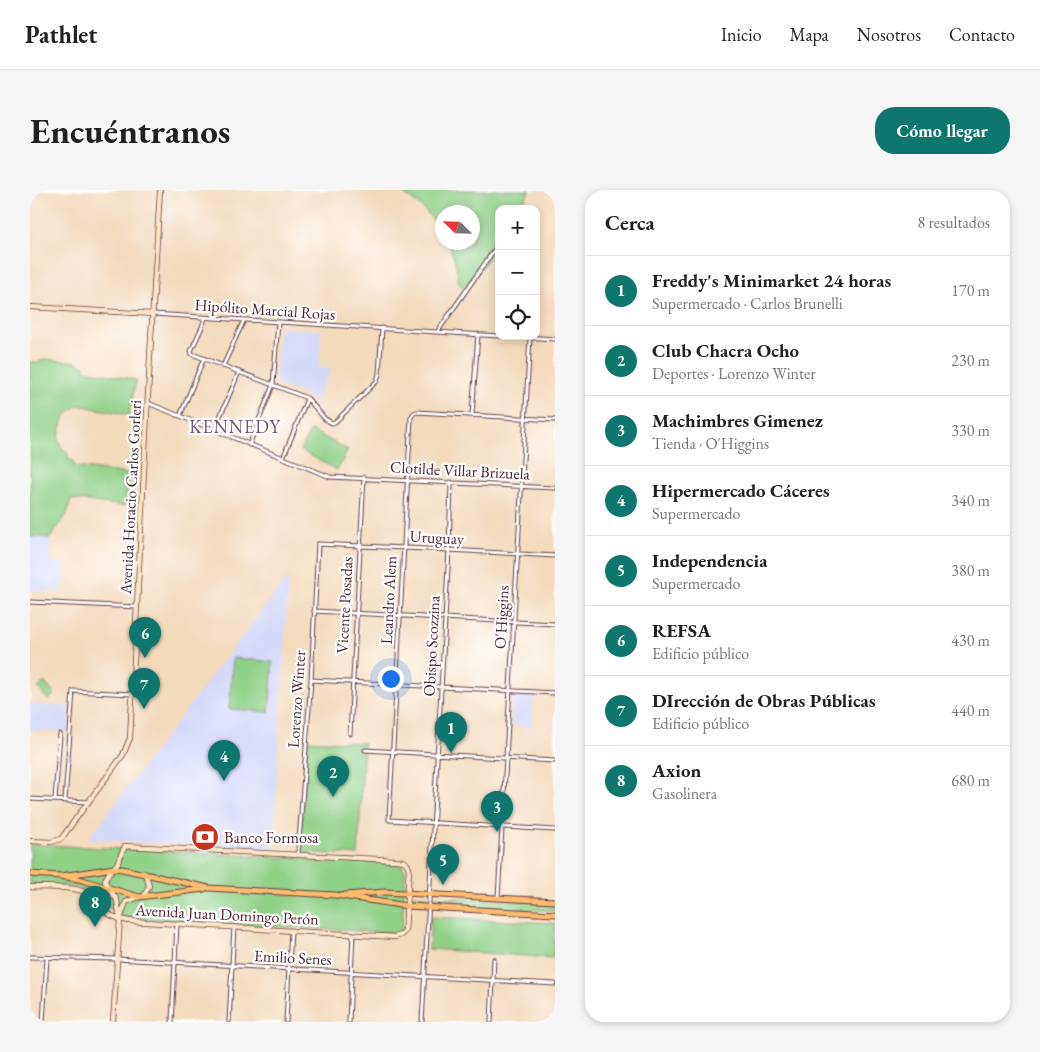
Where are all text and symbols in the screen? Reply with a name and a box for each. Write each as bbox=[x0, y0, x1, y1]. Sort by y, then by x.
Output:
text: Pathlet bbox=[25, 19, 97, 50]
text: Inicio bbox=[721, 23, 762, 46]
text: Mapa bbox=[790, 23, 829, 46]
text: Nosotros bbox=[857, 23, 921, 46]
text: Contacto bbox=[949, 23, 1015, 46]
button: Cómo llegar bbox=[875, 107, 1010, 154]
text: Encuéntranos bbox=[30, 108, 230, 153]
north arrow bbox=[435, 205, 480, 250]
map controls bbox=[495, 205, 540, 340]
button: + bbox=[495, 205, 540, 250]
text: Cerca bbox=[605, 209, 655, 236]
text: 8 resultados bbox=[918, 212, 990, 233]
button: − bbox=[495, 250, 540, 295]
text: Freddy's Minimarket 24 horas bbox=[652, 268, 891, 293]
text: 1 bbox=[617, 280, 625, 301]
text: 170 m bbox=[951, 280, 990, 301]
text: Supermercado · Carlos Brunelli bbox=[652, 293, 843, 314]
street label: Hipólito Marcial Rojas bbox=[194, 294, 336, 325]
button: locate bbox=[495, 295, 540, 340]
text: Club Chacra Ocho bbox=[652, 338, 799, 363]
text: 2 bbox=[617, 350, 625, 371]
text: 230 m bbox=[951, 350, 990, 371]
text: Deportes · Lorenzo Winter bbox=[652, 363, 816, 384]
street label: Avenida Horacio Carlos Gorleri bbox=[115, 399, 146, 596]
text: Machimbres Gimenez bbox=[652, 408, 823, 433]
district label: KENNEDY bbox=[189, 415, 281, 438]
text: 3 bbox=[617, 420, 625, 441]
text: 330 m bbox=[951, 420, 990, 441]
text: Tienda · O'Higgins bbox=[652, 433, 769, 454]
street label: Clotilde Villar Brizuela bbox=[390, 456, 531, 485]
text: Hipermercado Cáceres bbox=[652, 478, 830, 503]
text: 4 bbox=[617, 490, 625, 511]
text: 340 m bbox=[951, 490, 990, 511]
text: Supermercado bbox=[652, 503, 740, 524]
street label: Uruguay bbox=[409, 526, 466, 549]
text: Independencia bbox=[652, 548, 768, 573]
street label: Leandro Alem bbox=[376, 555, 401, 645]
street label: Vicente Posadas bbox=[331, 556, 358, 654]
text: 5 bbox=[617, 560, 625, 581]
text: 380 m bbox=[951, 560, 990, 581]
text: Supermercado bbox=[652, 573, 740, 594]
street label: O'Higgins bbox=[489, 585, 514, 649]
street label: Obispo Scozzina bbox=[418, 594, 445, 697]
pin: 6 bbox=[129, 617, 161, 658]
text: REFSA bbox=[652, 618, 711, 643]
text: 6 bbox=[617, 630, 625, 651]
text: 430 m bbox=[951, 630, 990, 651]
text: Edificio público bbox=[652, 643, 749, 664]
street label: Lorenzo Winter bbox=[283, 649, 310, 749]
your location bbox=[378, 666, 404, 692]
pin: 7 bbox=[128, 668, 160, 709]
text: DIrección de Obras Públicas bbox=[652, 688, 876, 713]
text: 7 bbox=[617, 700, 625, 721]
text: 440 m bbox=[951, 700, 990, 721]
pin: 1 bbox=[435, 712, 467, 753]
text: Edificio público bbox=[652, 713, 749, 734]
pin: 4 bbox=[208, 740, 240, 781]
pin: 2 bbox=[317, 756, 349, 797]
text: Axion bbox=[652, 758, 701, 783]
text: 8 bbox=[617, 770, 625, 791]
text: 680 m bbox=[951, 770, 990, 791]
text: Gasolinera bbox=[652, 783, 717, 804]
pin: 3 bbox=[481, 791, 513, 832]
bank icon: Banco Formosa bbox=[190, 822, 220, 852]
place label: Banco Formosa bbox=[224, 827, 319, 848]
pin: 5 bbox=[427, 844, 459, 885]
pin: 8 bbox=[79, 886, 111, 927]
street label: Avenida Juan Domingo Perón bbox=[134, 899, 320, 930]
street label: Emilio Senes bbox=[254, 945, 332, 970]

